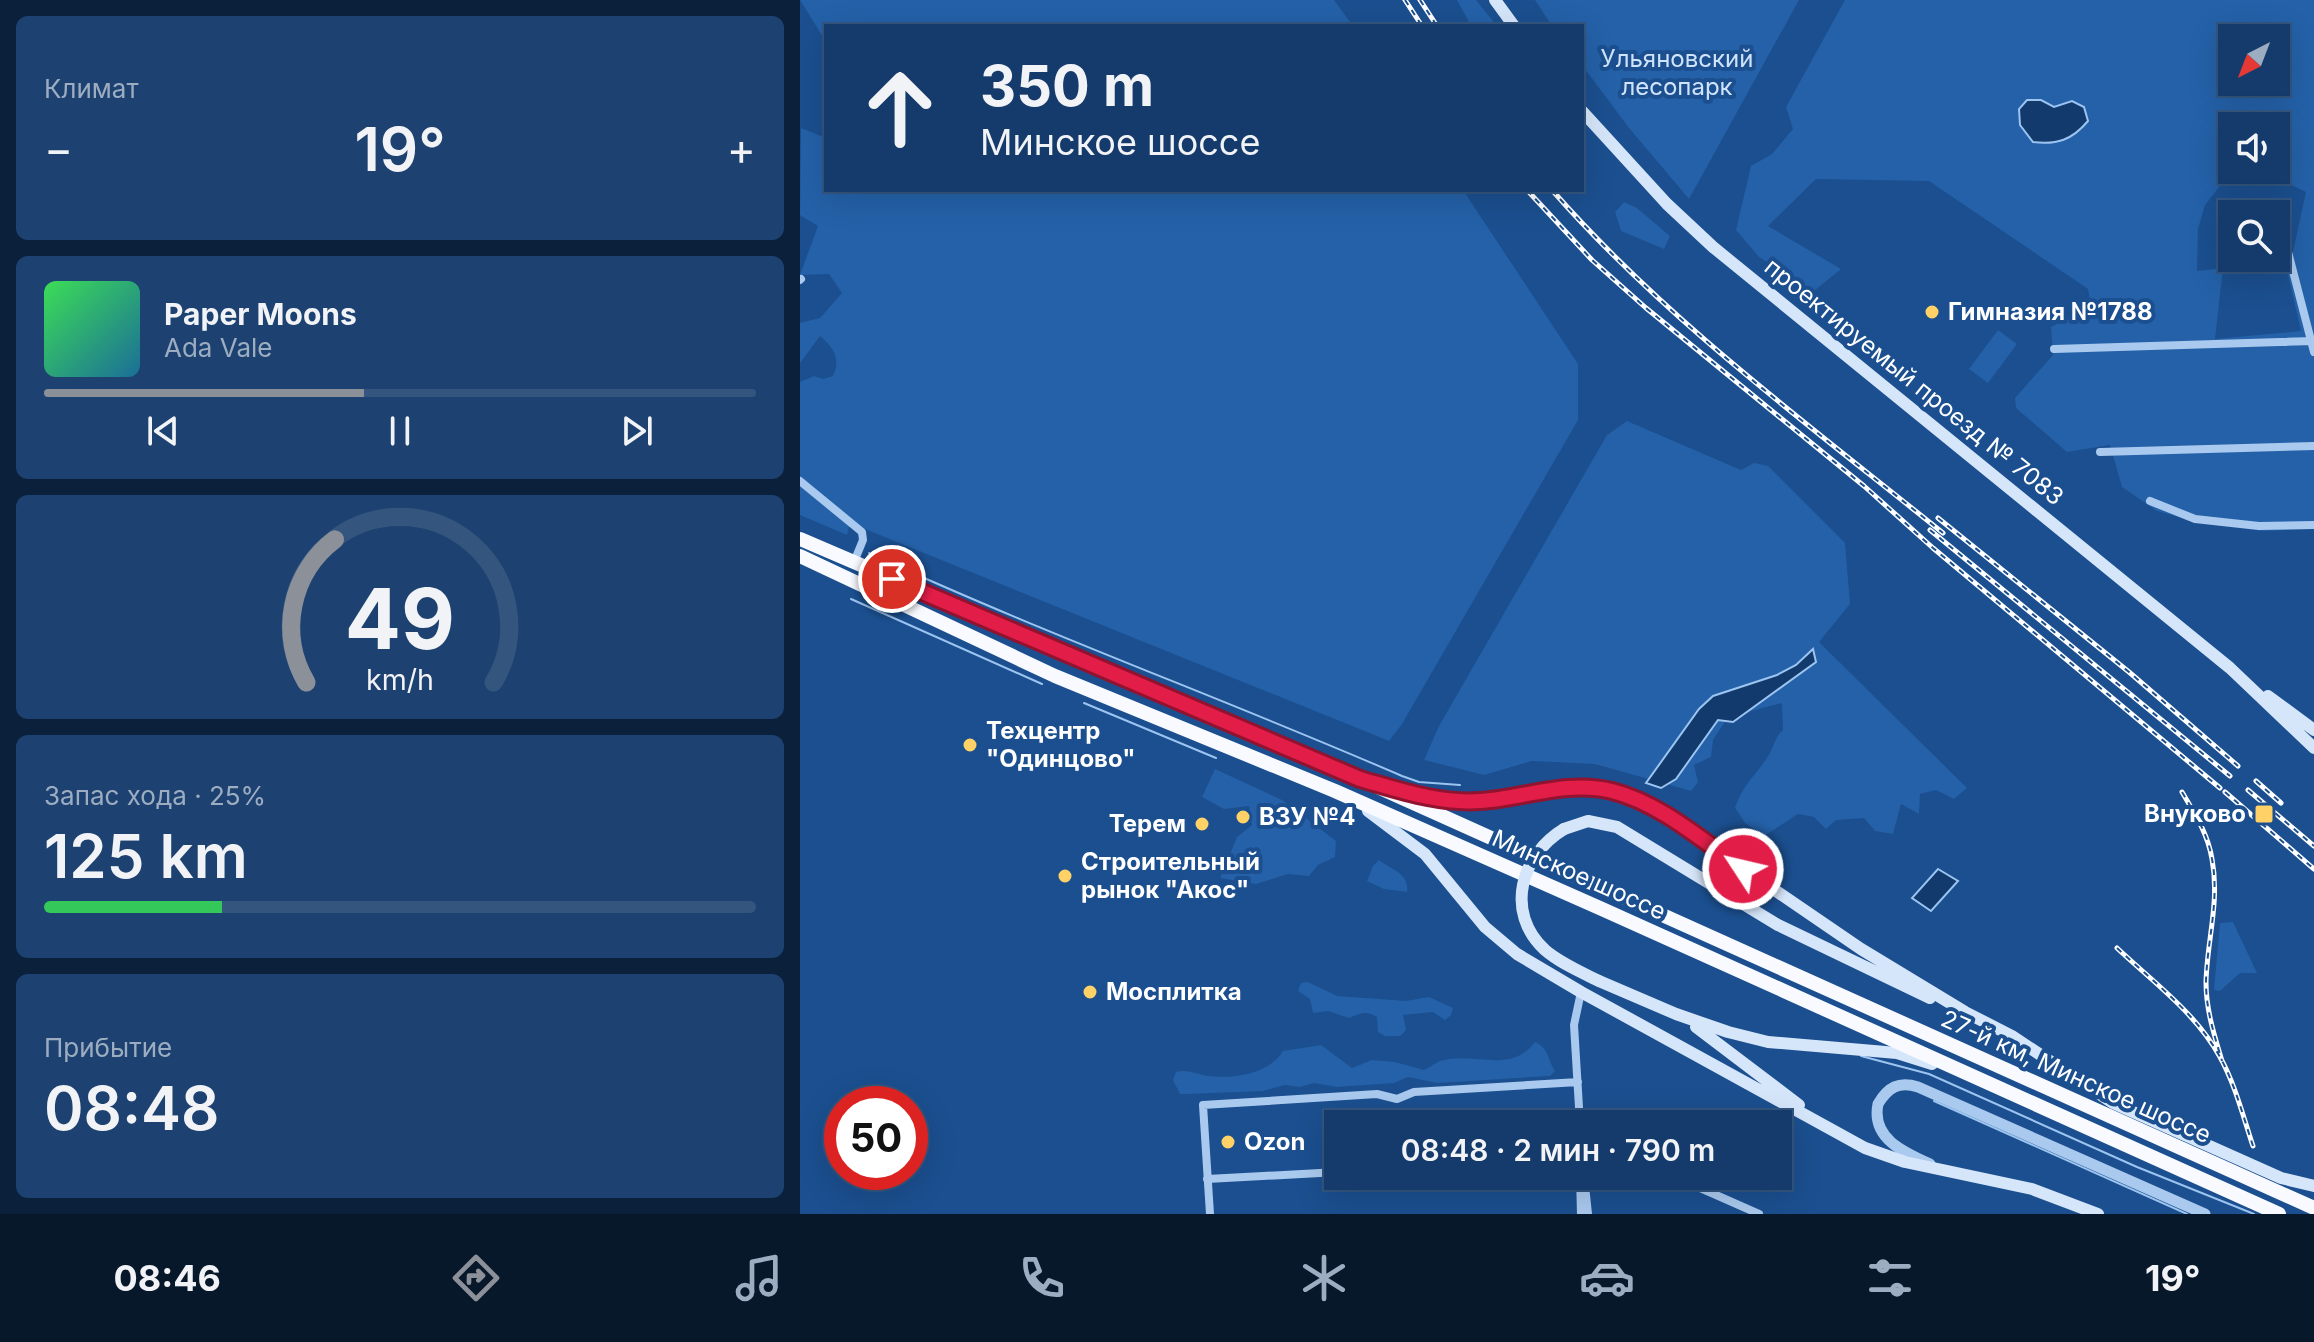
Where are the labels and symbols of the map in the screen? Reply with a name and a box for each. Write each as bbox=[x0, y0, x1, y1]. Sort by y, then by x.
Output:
north arrow bbox=[2218, 24, 2290, 96]
park label: Ульяновский лесопарк bbox=[1601, 44, 1753, 101]
street label: проектируемый проезд № 7083 bbox=[1759, 252, 2070, 511]
place label: Гимназия №1788 bbox=[1948, 297, 2153, 326]
marker: Гимназия №1788 bbox=[1923, 303, 1941, 321]
pin bbox=[858, 545, 926, 613]
place label: Техцентр "Одинцово" bbox=[986, 716, 1135, 773]
marker: Техцентр "Одинцово" bbox=[961, 736, 979, 754]
place label: Внуково bbox=[2144, 799, 2246, 828]
place label: ВЗУ №4 bbox=[1259, 802, 1355, 831]
marker: Внуково bbox=[2253, 803, 2275, 825]
marker: ВЗУ №4 bbox=[1234, 808, 1252, 826]
place label: Терем bbox=[1109, 809, 1186, 838]
marker: Терем bbox=[1193, 815, 1211, 833]
street label: Минское шоссе bbox=[1488, 823, 1670, 926]
position arrow bbox=[1701, 827, 1785, 911]
place label: Строительный рынок "Акос" bbox=[1081, 847, 1260, 904]
marker: Строительный рынок "Акос" bbox=[1056, 867, 1074, 885]
place label: Мосплитка bbox=[1106, 977, 1242, 1006]
marker: Мосплитка bbox=[1081, 983, 1099, 1001]
street label: 27-й км, Минское шоссе bbox=[1937, 1004, 2216, 1149]
speed limit sign: 50 bbox=[824, 1086, 928, 1190]
place label: Ozon bbox=[1244, 1127, 1305, 1156]
marker: Ozon bbox=[1219, 1133, 1237, 1151]

